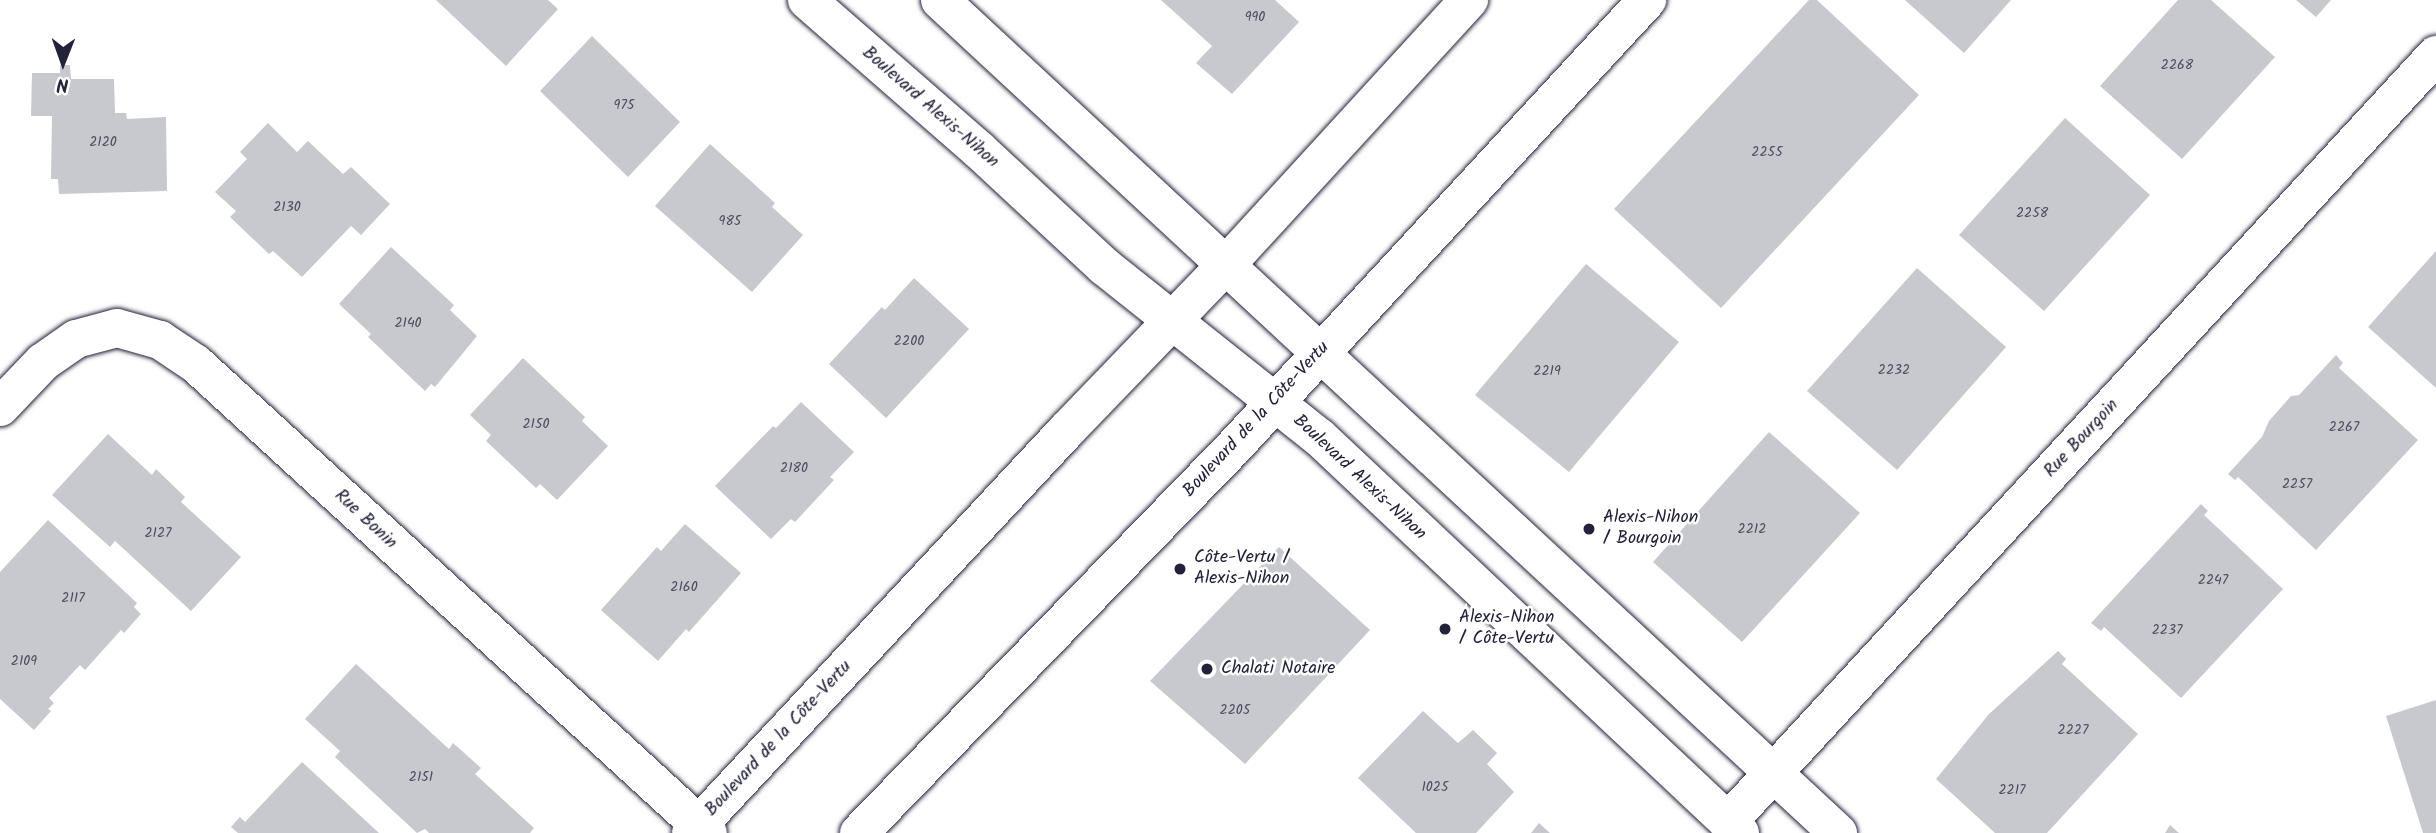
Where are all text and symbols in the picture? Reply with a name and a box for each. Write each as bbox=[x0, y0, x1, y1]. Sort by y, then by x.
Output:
house number: 990 bbox=[1245, 9, 1265, 25]
north arrow bbox=[28, 28, 98, 98]
street label: Boulevard Alexis-Nihon bbox=[857, 43, 1003, 173]
house number: 2268 bbox=[2161, 57, 2193, 73]
text: N bbox=[56, 69, 69, 99]
house number: 975 bbox=[614, 97, 634, 113]
house number: 2120 bbox=[89, 134, 117, 150]
house number: 2255 bbox=[1751, 144, 1783, 160]
house number: 2130 bbox=[273, 199, 301, 215]
house number: 2258 bbox=[2016, 205, 2048, 221]
house number: 985 bbox=[719, 213, 741, 229]
house number: 2140 bbox=[394, 315, 422, 331]
house number: 2200 bbox=[894, 333, 924, 349]
street label: Boulevard de la Côte-Vertu bbox=[1179, 338, 1335, 502]
house number: 2232 bbox=[1878, 362, 1910, 378]
house number: 2219 bbox=[1533, 363, 1561, 379]
street label: Rue Bourgoin bbox=[2040, 395, 2124, 483]
street label: Boulevard Alexis-Nihon bbox=[1288, 411, 1430, 545]
house number: 2150 bbox=[522, 416, 550, 432]
house number: 2267 bbox=[2329, 419, 2359, 435]
house number: 2180 bbox=[780, 460, 808, 476]
house number: 2257 bbox=[2282, 476, 2312, 492]
street label: Rue Bonin bbox=[329, 486, 401, 554]
place label: Alexis-Nihon / Bourgoin bbox=[1603, 508, 1698, 550]
marker: Alexis-Nihon / Bourgoin bbox=[1581, 521, 1597, 537]
house number: 2212 bbox=[1738, 521, 1766, 537]
house number: 2127 bbox=[144, 525, 172, 541]
place label: Côte-Vertu / Alexis-Nihon bbox=[1194, 548, 1289, 590]
marker: Côte-Vertu / Alexis-Nihon bbox=[1172, 561, 1188, 577]
house number: 2247 bbox=[2198, 572, 2228, 588]
house number: 2160 bbox=[670, 579, 698, 595]
house number: 2117 bbox=[61, 590, 85, 606]
place label: Alexis-Nihon / Côte-Vertu bbox=[1459, 608, 1554, 650]
marker: Alexis-Nihon / Côte-Vertu bbox=[1437, 621, 1453, 637]
house number: 2237 bbox=[2152, 622, 2182, 638]
house number: 2109 bbox=[11, 653, 37, 669]
street label: Boulevard de la Côte-Vertu bbox=[701, 657, 857, 821]
place label: Chalati Notaire bbox=[1221, 658, 1335, 680]
marker: Chalati Notaire bbox=[1199, 661, 1215, 677]
house number: 2205 bbox=[1220, 702, 1250, 718]
house number: 2227 bbox=[2058, 722, 2088, 738]
house number: 2151 bbox=[409, 769, 433, 785]
house number: 1025 bbox=[1421, 779, 1449, 795]
house number: 2217 bbox=[1998, 782, 2026, 798]

